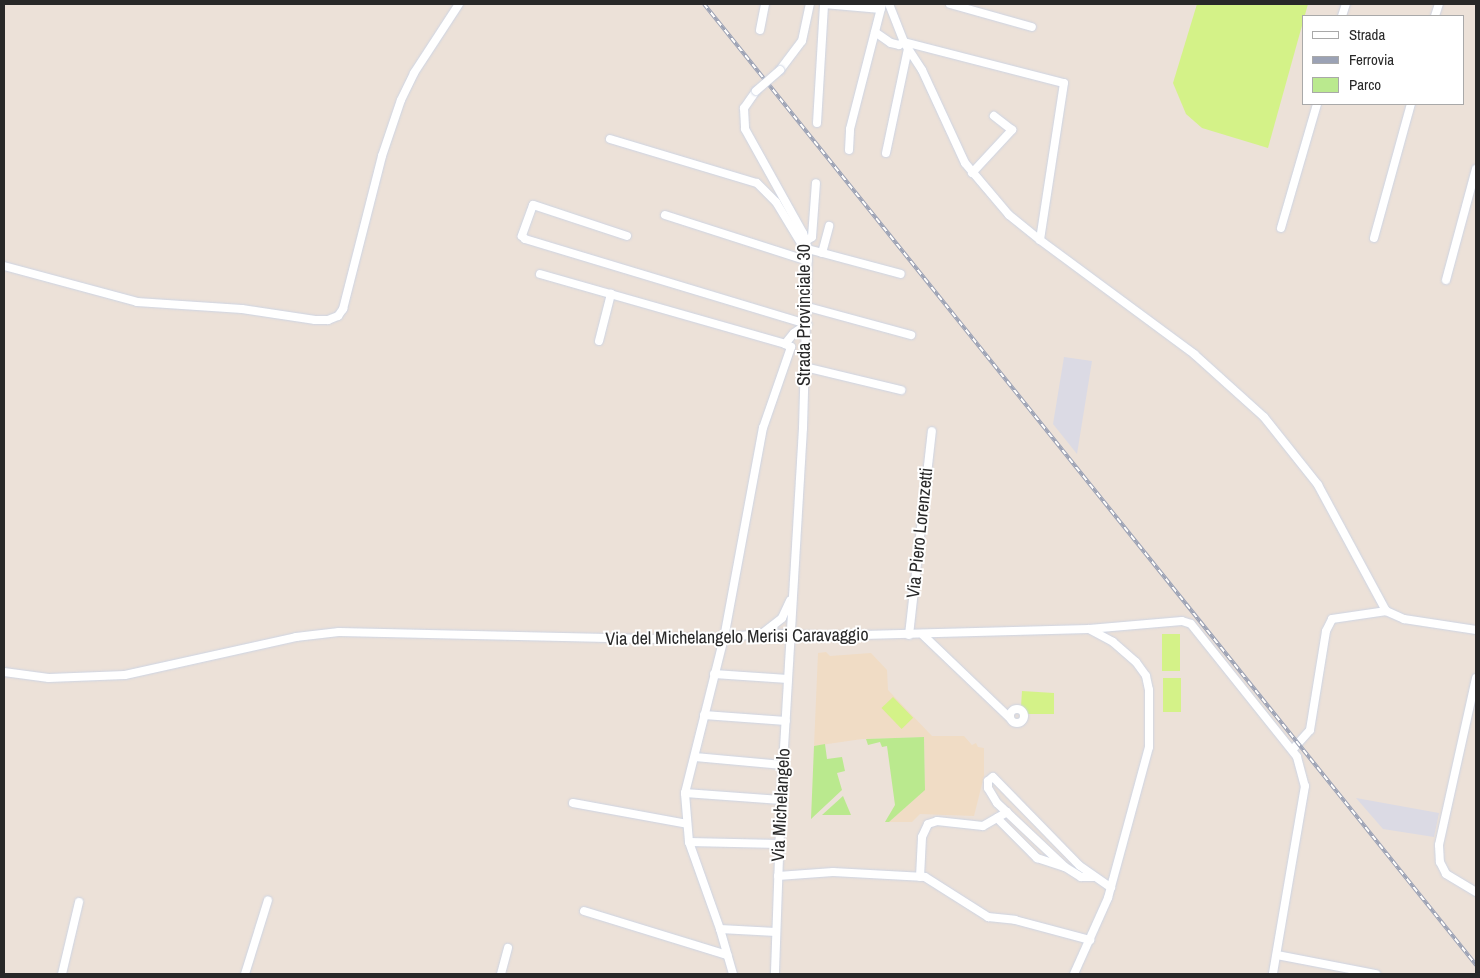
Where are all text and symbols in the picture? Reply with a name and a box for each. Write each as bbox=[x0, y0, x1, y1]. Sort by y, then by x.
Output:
legend bbox=[1302, 15, 1465, 105]
text: Strada bbox=[1349, 24, 1385, 45]
text: Ferrovia bbox=[1349, 49, 1394, 70]
text: Parco bbox=[1349, 74, 1381, 95]
street label: Strada Provinciale 30 bbox=[793, 244, 815, 386]
street label: Via Piero Lorenzetti bbox=[902, 467, 938, 599]
street label: Via del Michelangelo Merisi Caravaggio bbox=[605, 624, 869, 650]
street label: Via Michelangelo bbox=[767, 748, 795, 862]

